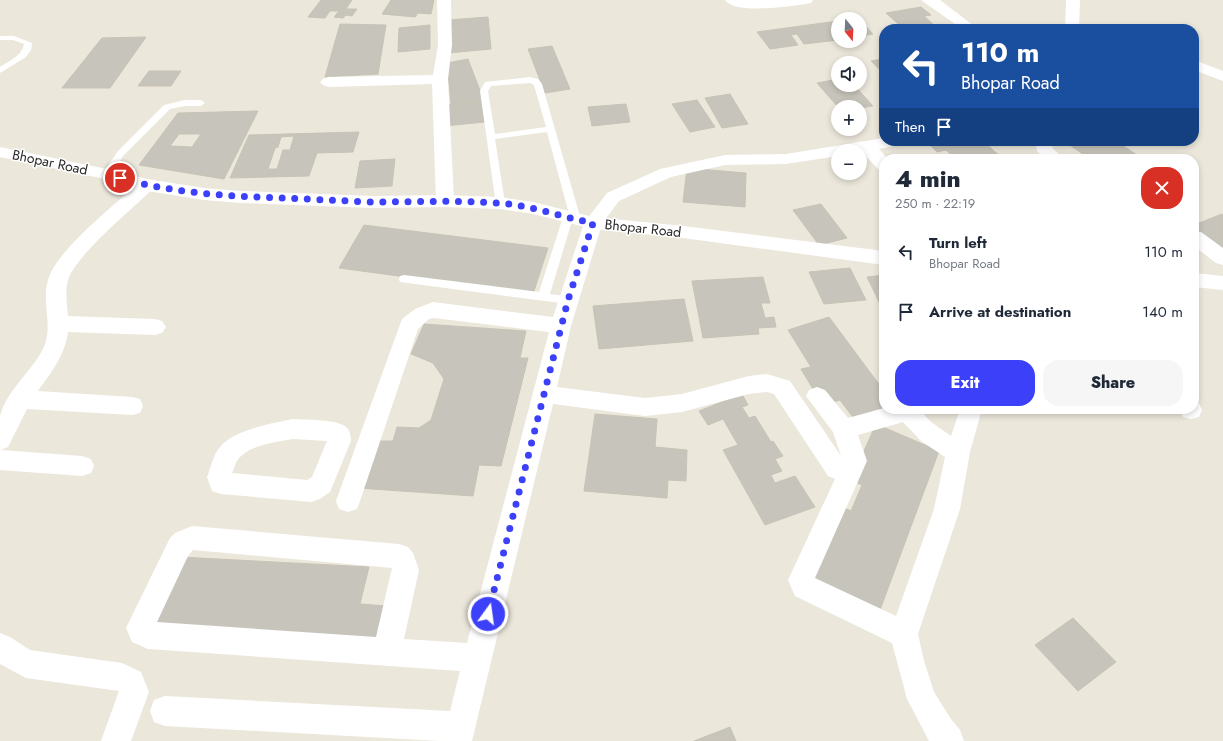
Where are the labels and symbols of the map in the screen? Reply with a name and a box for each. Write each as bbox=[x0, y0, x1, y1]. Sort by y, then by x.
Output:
north arrow bbox=[831, 12, 867, 48]
street label: Bhopar Road bbox=[10, 144, 90, 180]
pin bbox=[103, 161, 137, 195]
street label: Bhopar Road bbox=[604, 214, 682, 242]
position arrow bbox=[467, 593, 509, 635]

